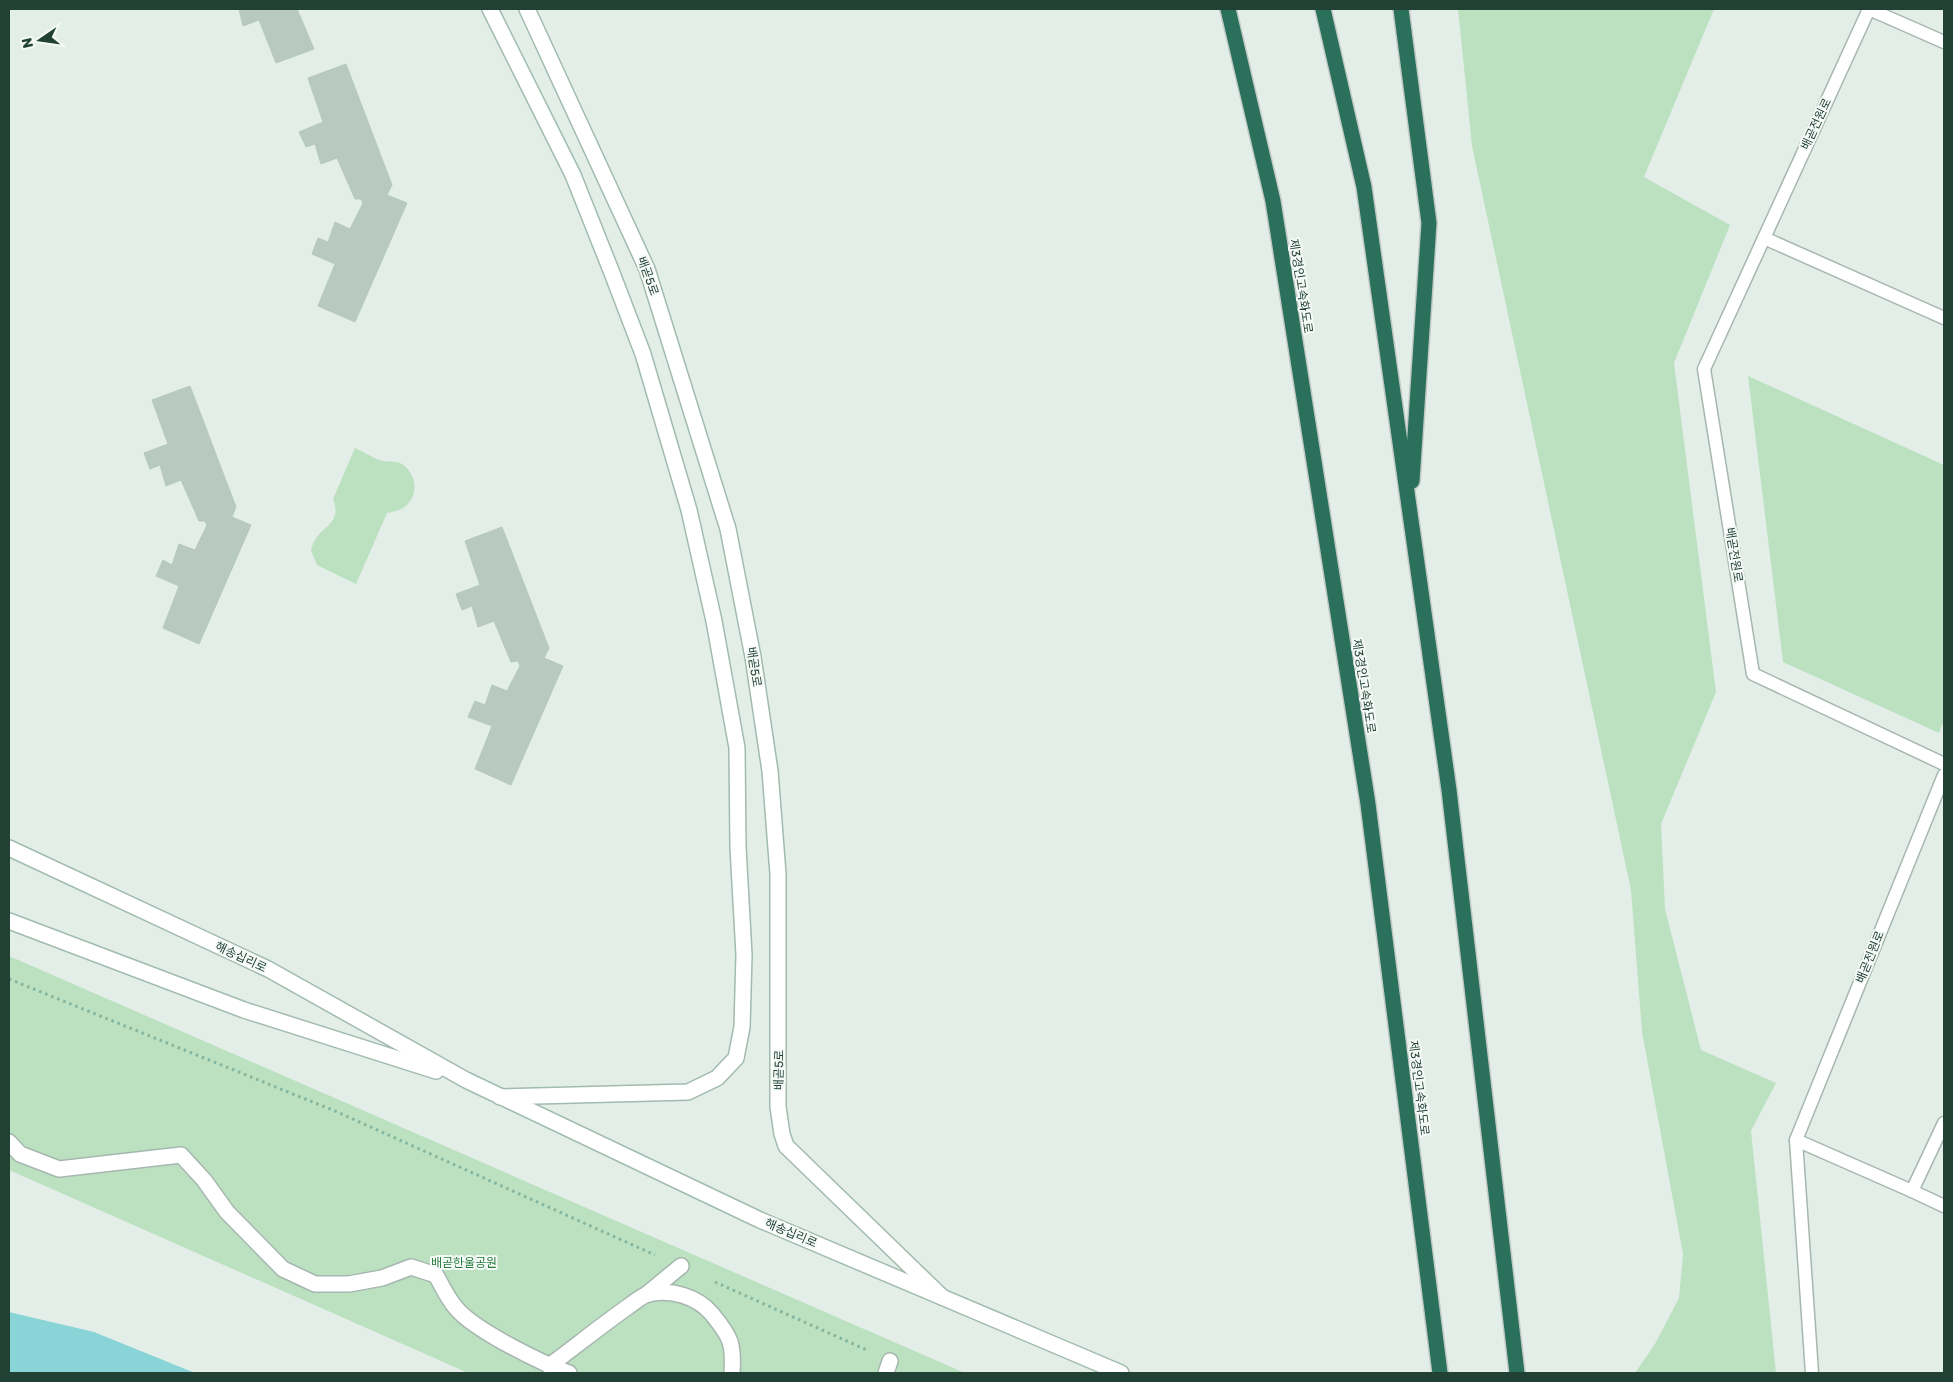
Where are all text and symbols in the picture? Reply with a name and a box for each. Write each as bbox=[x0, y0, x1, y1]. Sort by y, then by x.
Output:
north arrow bbox=[15, 15, 65, 65]
text: N bbox=[18, 36, 37, 50]
street label: 배곧전원로 bbox=[1798, 96, 1834, 152]
street label: 제3경인고속화도로 bbox=[1287, 238, 1315, 334]
street label: 배곧5로 bbox=[635, 255, 661, 297]
street label: 배곧전원로 bbox=[1723, 527, 1745, 583]
street label: 제3경인고속화도로 bbox=[1350, 638, 1378, 734]
street label: 배곧5로 bbox=[744, 646, 764, 688]
street label: 배곧전원로 bbox=[1853, 929, 1887, 985]
street label: 해송십리로 bbox=[213, 939, 269, 975]
street label: 제3경인고속화도로 bbox=[1406, 1040, 1432, 1136]
street label: 배곧5로 bbox=[772, 1050, 786, 1090]
street label: 해송십리로 bbox=[763, 1216, 819, 1250]
park label: 배곧한울공원 bbox=[431, 1256, 497, 1270]

